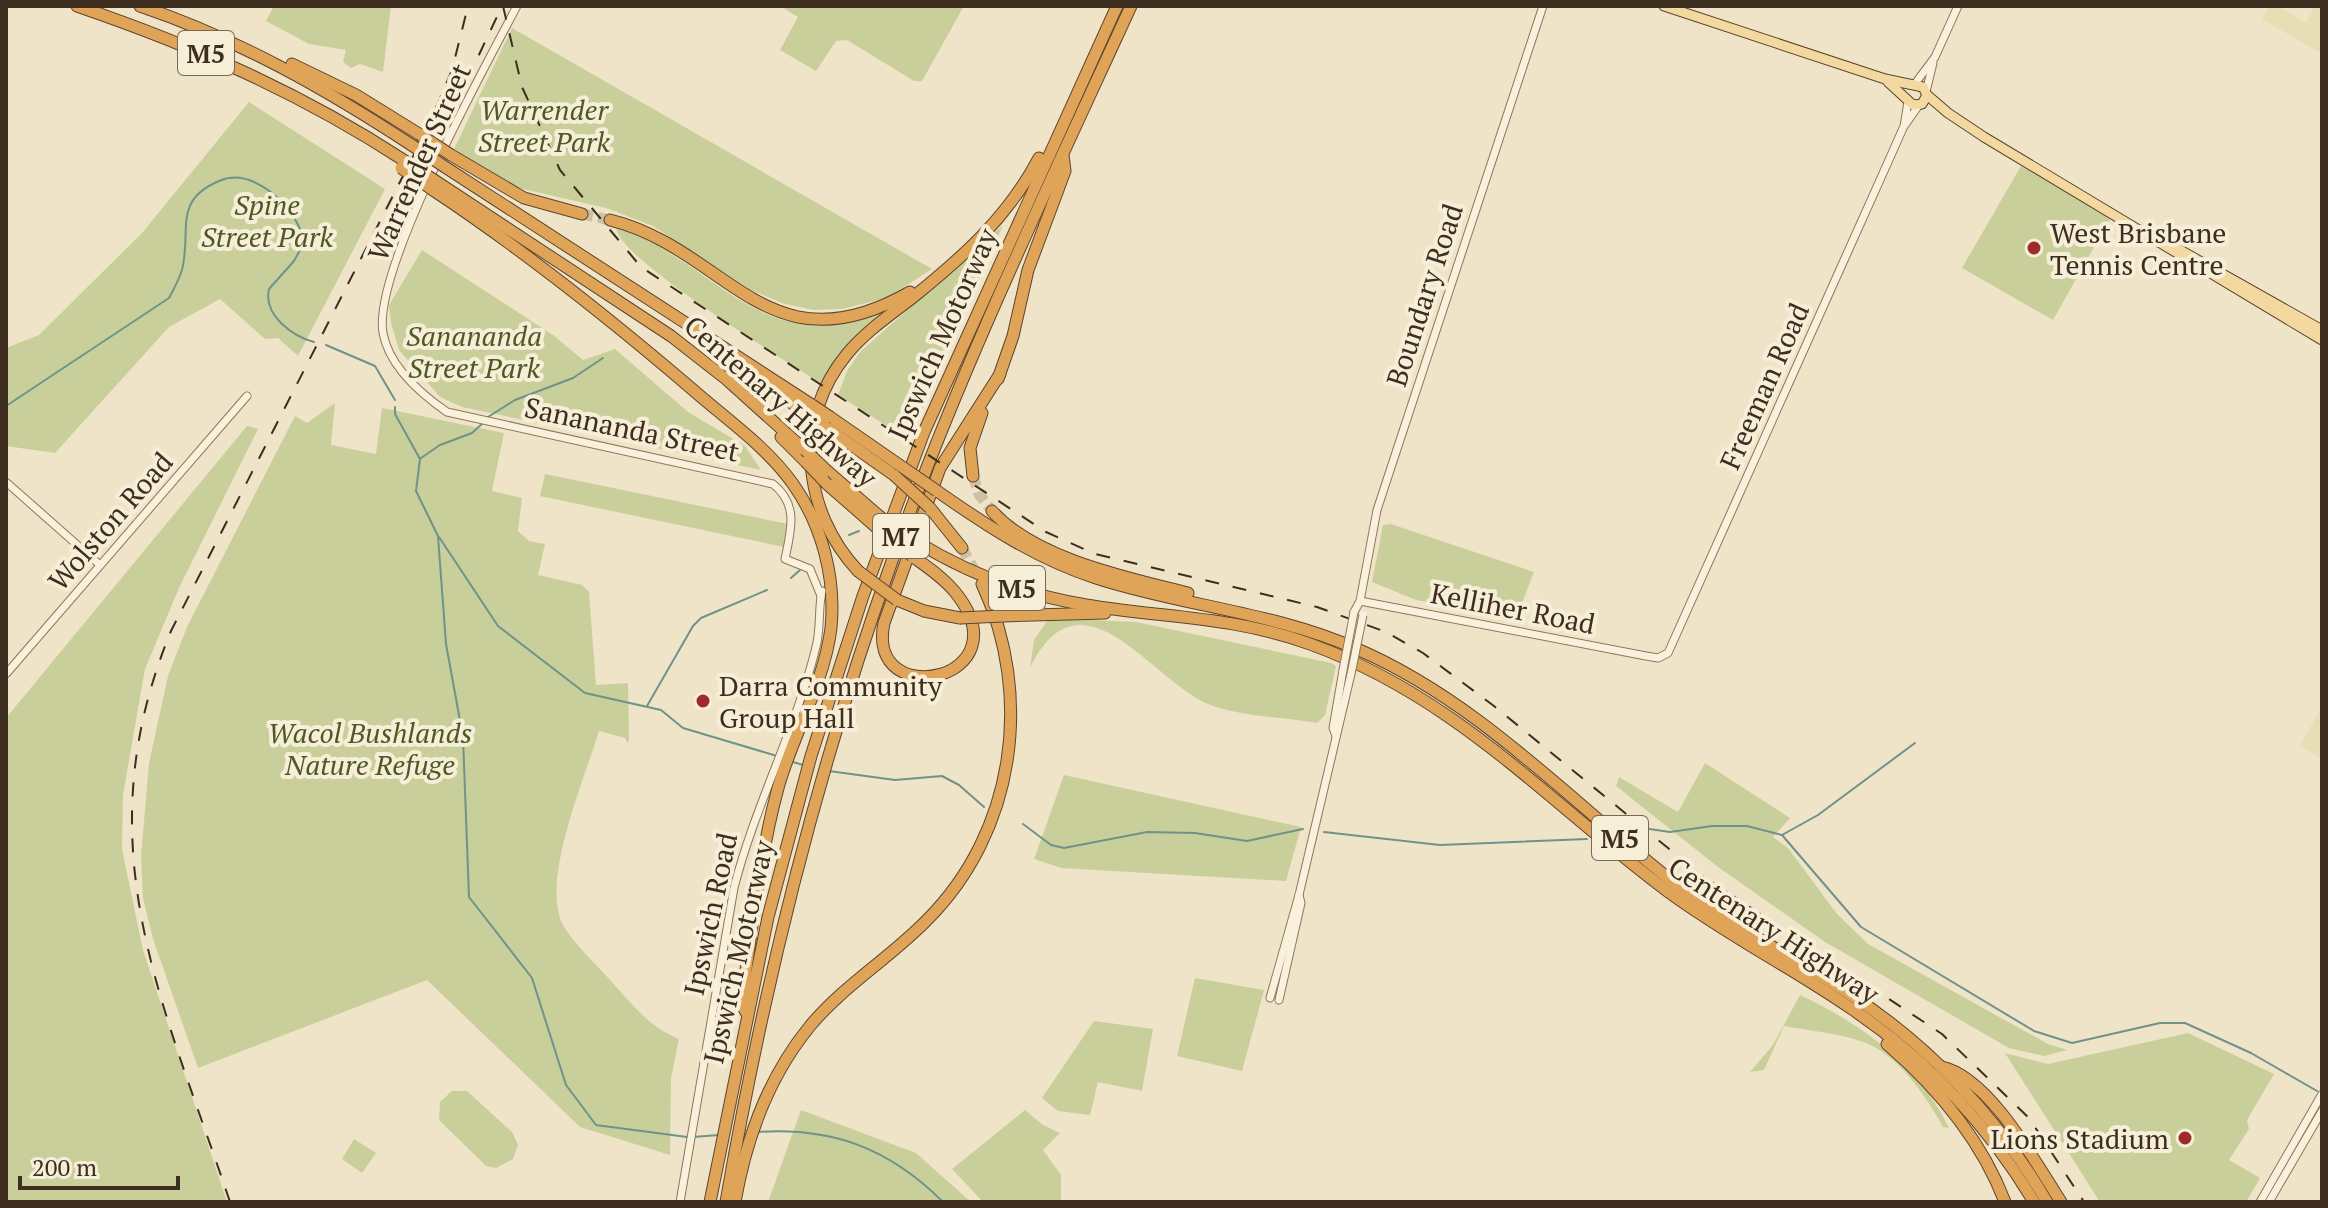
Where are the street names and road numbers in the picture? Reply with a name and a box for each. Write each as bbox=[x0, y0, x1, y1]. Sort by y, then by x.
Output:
road number: M5 bbox=[178, 31, 234, 75]
street label: Warrender Street bbox=[359, 57, 479, 267]
street label: Boundary Road bbox=[1377, 199, 1471, 391]
street label: Ipswich Motorway bbox=[879, 222, 1006, 446]
street label: Freeman Road bbox=[1711, 297, 1817, 475]
street label: Centenary Highway bbox=[677, 307, 886, 496]
street label: Sanananda Street bbox=[521, 388, 743, 470]
street label: Wolston Road bbox=[40, 444, 180, 598]
road number: M7 bbox=[873, 514, 929, 558]
road number: M5 bbox=[989, 566, 1045, 610]
street label: Kelliher Road bbox=[1428, 574, 1598, 642]
road number: M5 bbox=[1592, 816, 1648, 860]
street label: Ipswich Road bbox=[675, 829, 745, 999]
street label: Ipswich Motorway bbox=[694, 836, 782, 1067]
street label: Centenary Highway bbox=[1662, 848, 1887, 1012]

